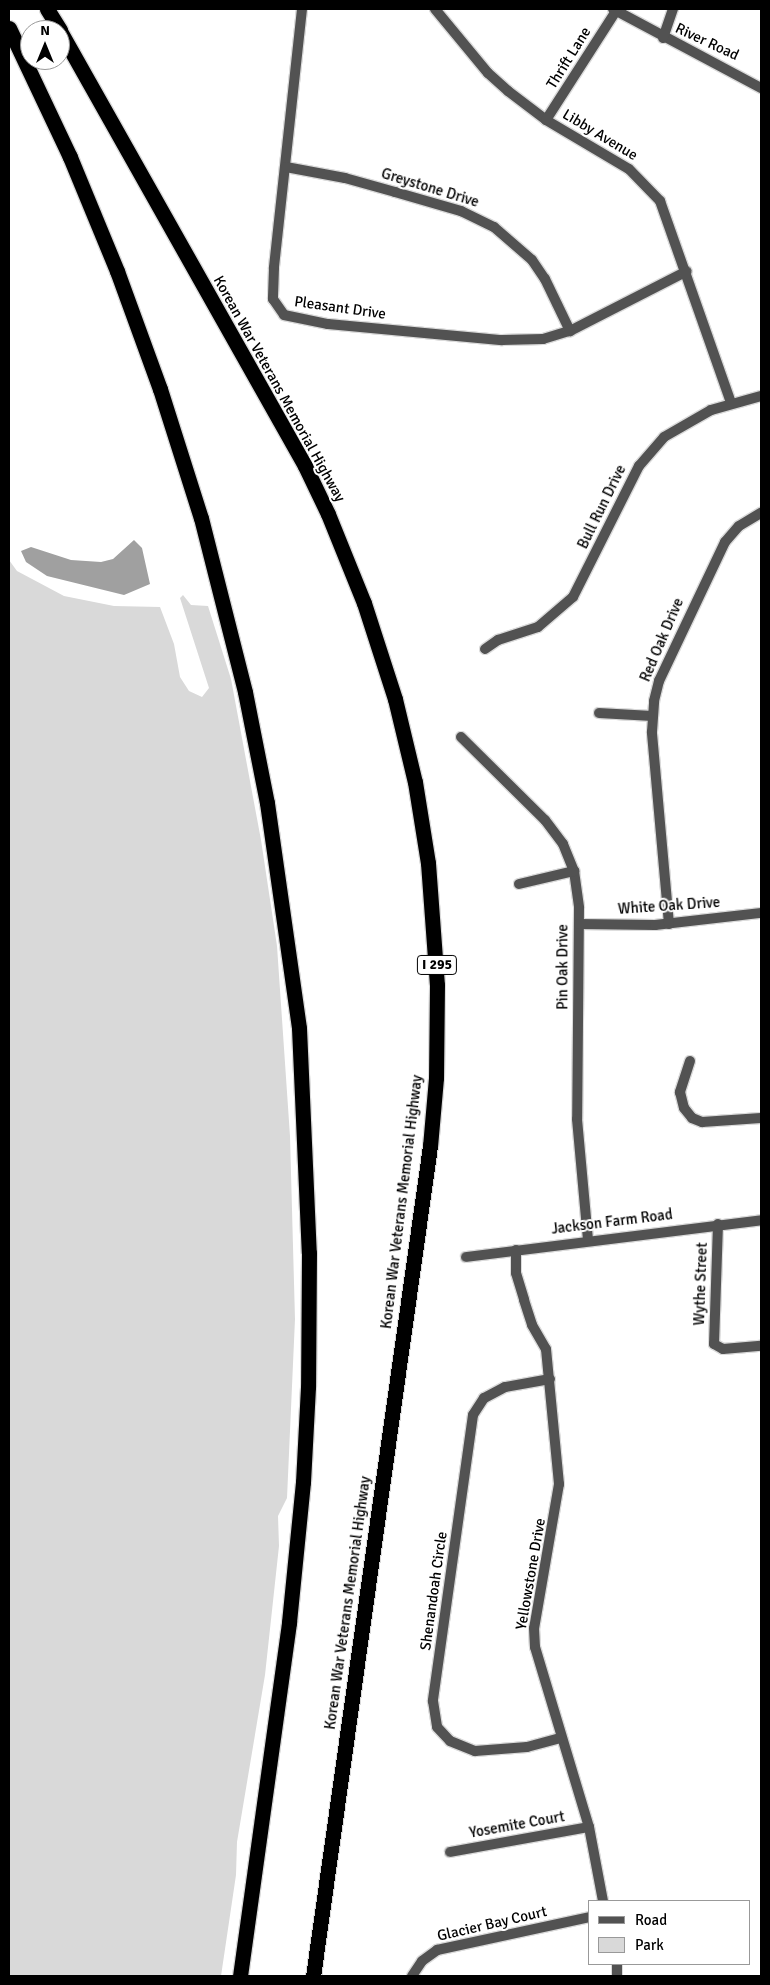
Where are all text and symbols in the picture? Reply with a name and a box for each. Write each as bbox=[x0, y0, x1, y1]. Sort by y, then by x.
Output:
street label: River Road bbox=[672, 19, 742, 65]
north arrow bbox=[20, 20, 70, 70]
text: N bbox=[40, 22, 50, 39]
street label: Thrift Lane bbox=[543, 24, 595, 92]
street label: Libby Avenue bbox=[559, 105, 641, 165]
street label: Greystone Drive bbox=[379, 165, 481, 211]
street label: Korean War Veterans Memorial Highway bbox=[209, 273, 349, 505]
street label: Pleasant Drive bbox=[293, 293, 387, 323]
street label: Bull Run Drive bbox=[574, 462, 630, 552]
street label: Red Oak Drive bbox=[636, 595, 688, 685]
street label: White Oak Drive bbox=[617, 893, 721, 919]
street label: Pin Oak Drive bbox=[554, 924, 572, 1010]
road number: I 295 bbox=[416, 954, 458, 976]
street label: Korean War Veterans Memorial Highway bbox=[377, 1074, 427, 1330]
street label: Jackson Farm Road bbox=[550, 1206, 674, 1238]
street label: Wythe Street bbox=[691, 1242, 711, 1326]
street label: Korean War Veterans Memorial Highway bbox=[321, 1475, 375, 1731]
street label: Yellowstone Drive bbox=[512, 1517, 550, 1631]
street label: Shenandoah Circle bbox=[417, 1530, 451, 1652]
street label: Yosemite Court bbox=[468, 1808, 566, 1842]
legend bbox=[588, 1900, 750, 1965]
street label: Glacier Bay Court bbox=[435, 1903, 549, 1945]
text: Road bbox=[635, 1911, 667, 1929]
text: Park bbox=[635, 1936, 664, 1954]

